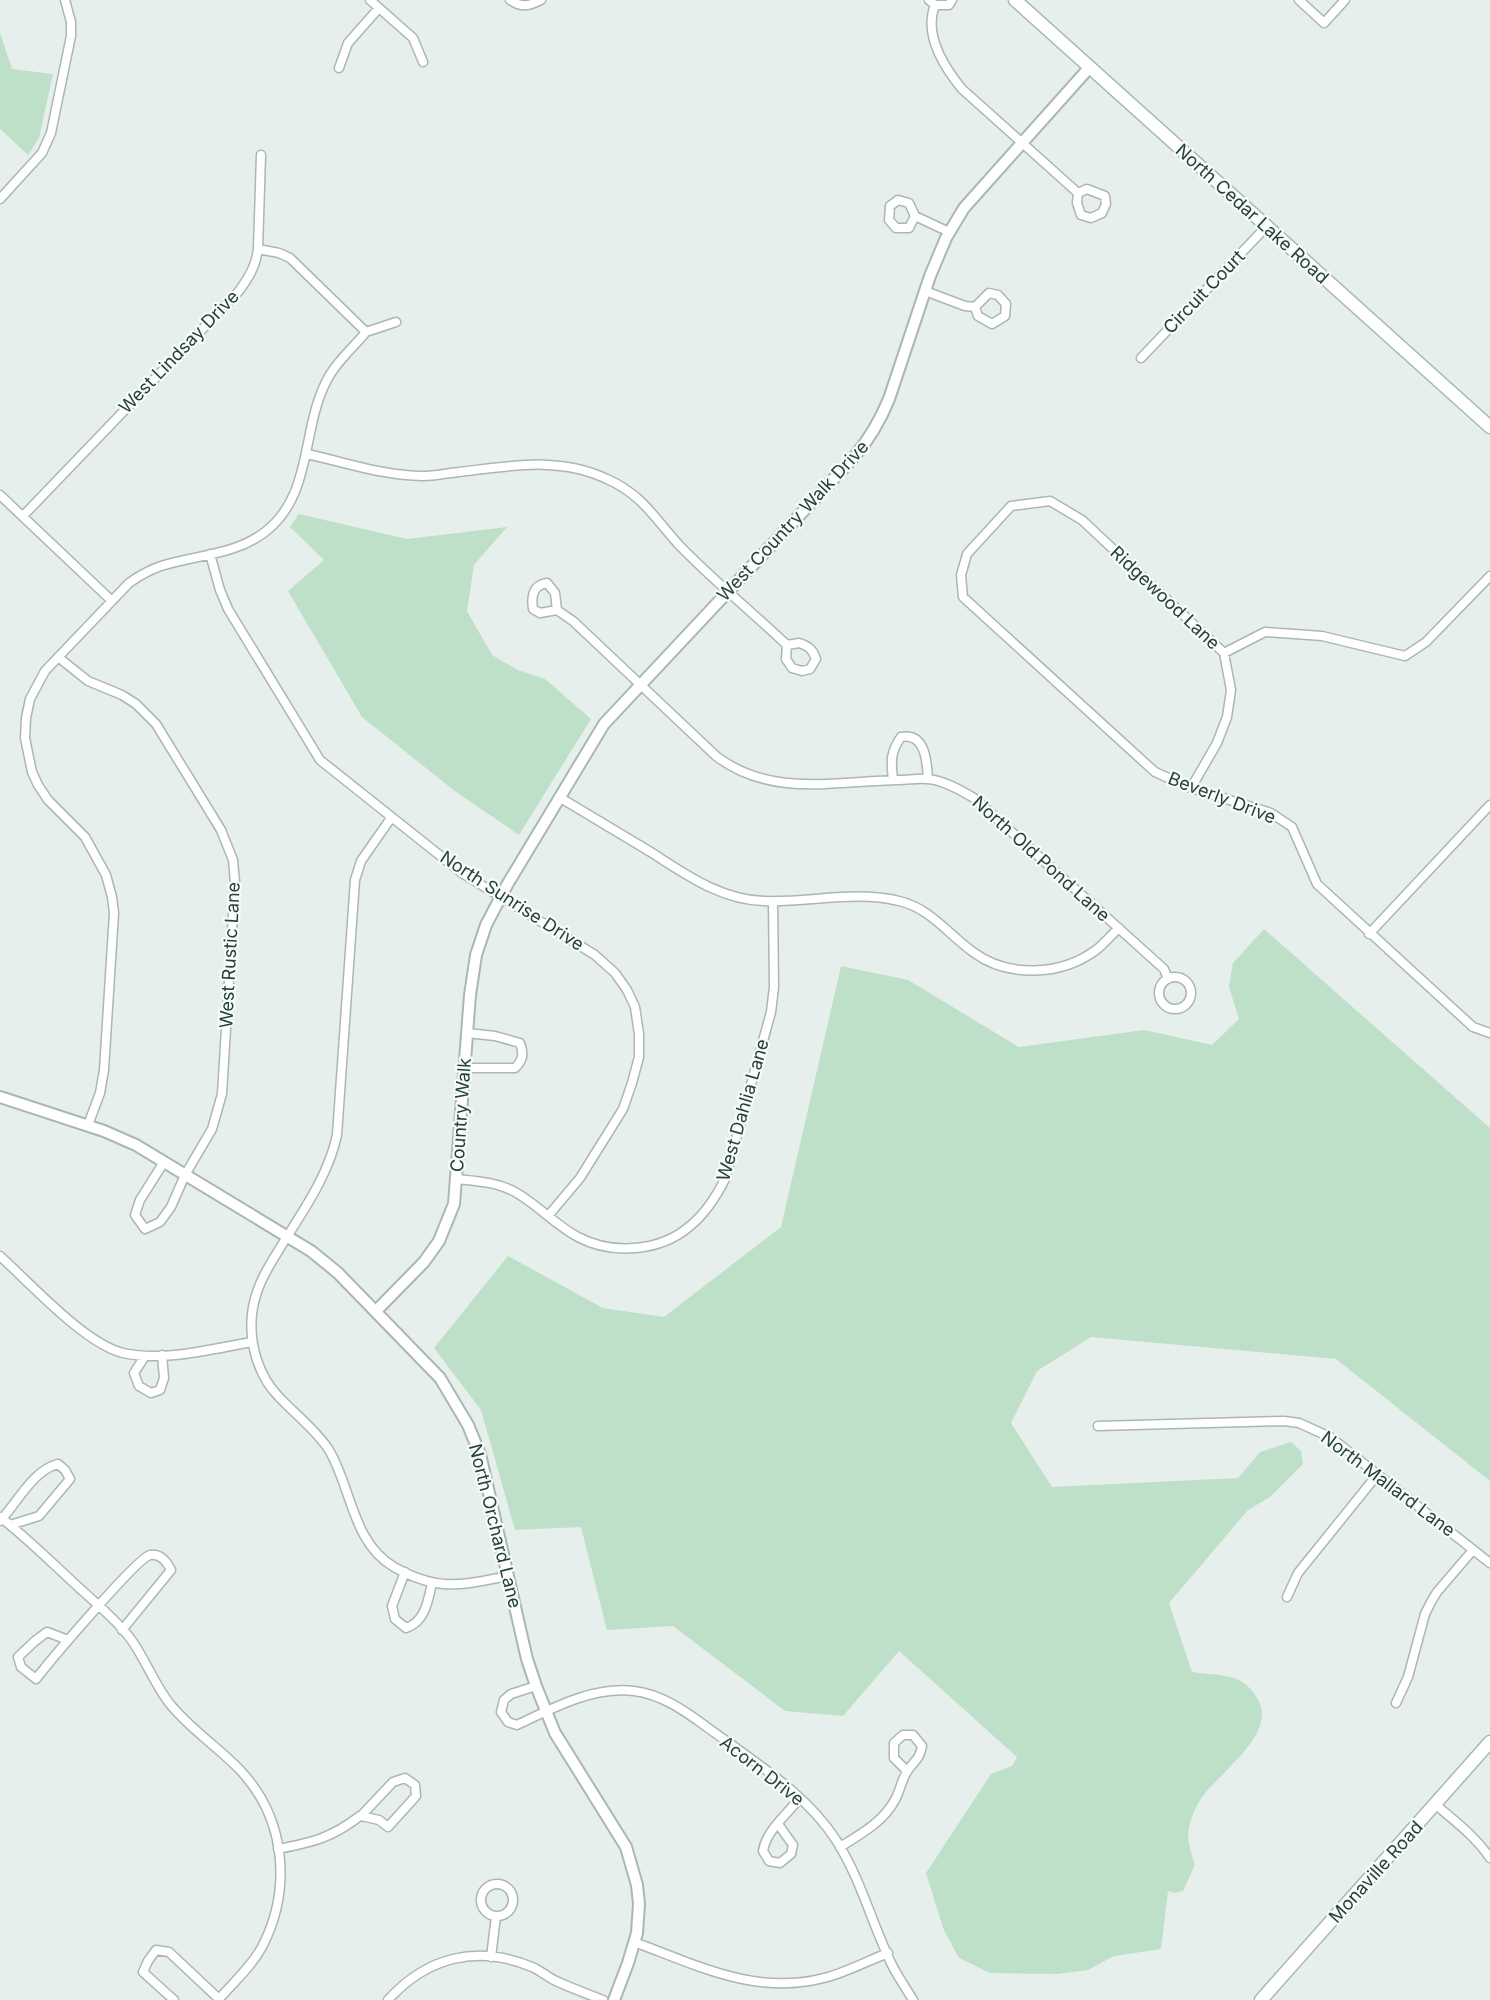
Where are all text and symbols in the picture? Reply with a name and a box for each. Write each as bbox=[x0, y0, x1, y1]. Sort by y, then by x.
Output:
street label: North Cedar Lake Road bbox=[1172, 139, 1333, 288]
street label: Circuit Court bbox=[1159, 246, 1249, 338]
street label: West Lindsay Drive bbox=[114, 286, 243, 418]
street label: West Country Walk Drive bbox=[713, 436, 873, 605]
street label: Ridgewood Lane bbox=[1106, 542, 1224, 654]
street label: Beverly Drive bbox=[1165, 767, 1279, 828]
street label: North Old Pond Lane bbox=[968, 791, 1114, 926]
street label: North Sunrise Drive bbox=[437, 846, 588, 955]
street label: West Rustic Lane bbox=[215, 881, 244, 1029]
street label: West Dahlia Lane bbox=[712, 1036, 773, 1183]
street label: Country Walk bbox=[446, 1057, 475, 1173]
street label: North Mallard Lane bbox=[1317, 1426, 1459, 1541]
street label: North Orchard Lane bbox=[465, 1442, 526, 1610]
street label: Acorn Drive bbox=[716, 1731, 809, 1810]
street label: Monaville Road bbox=[1324, 1816, 1427, 1927]

